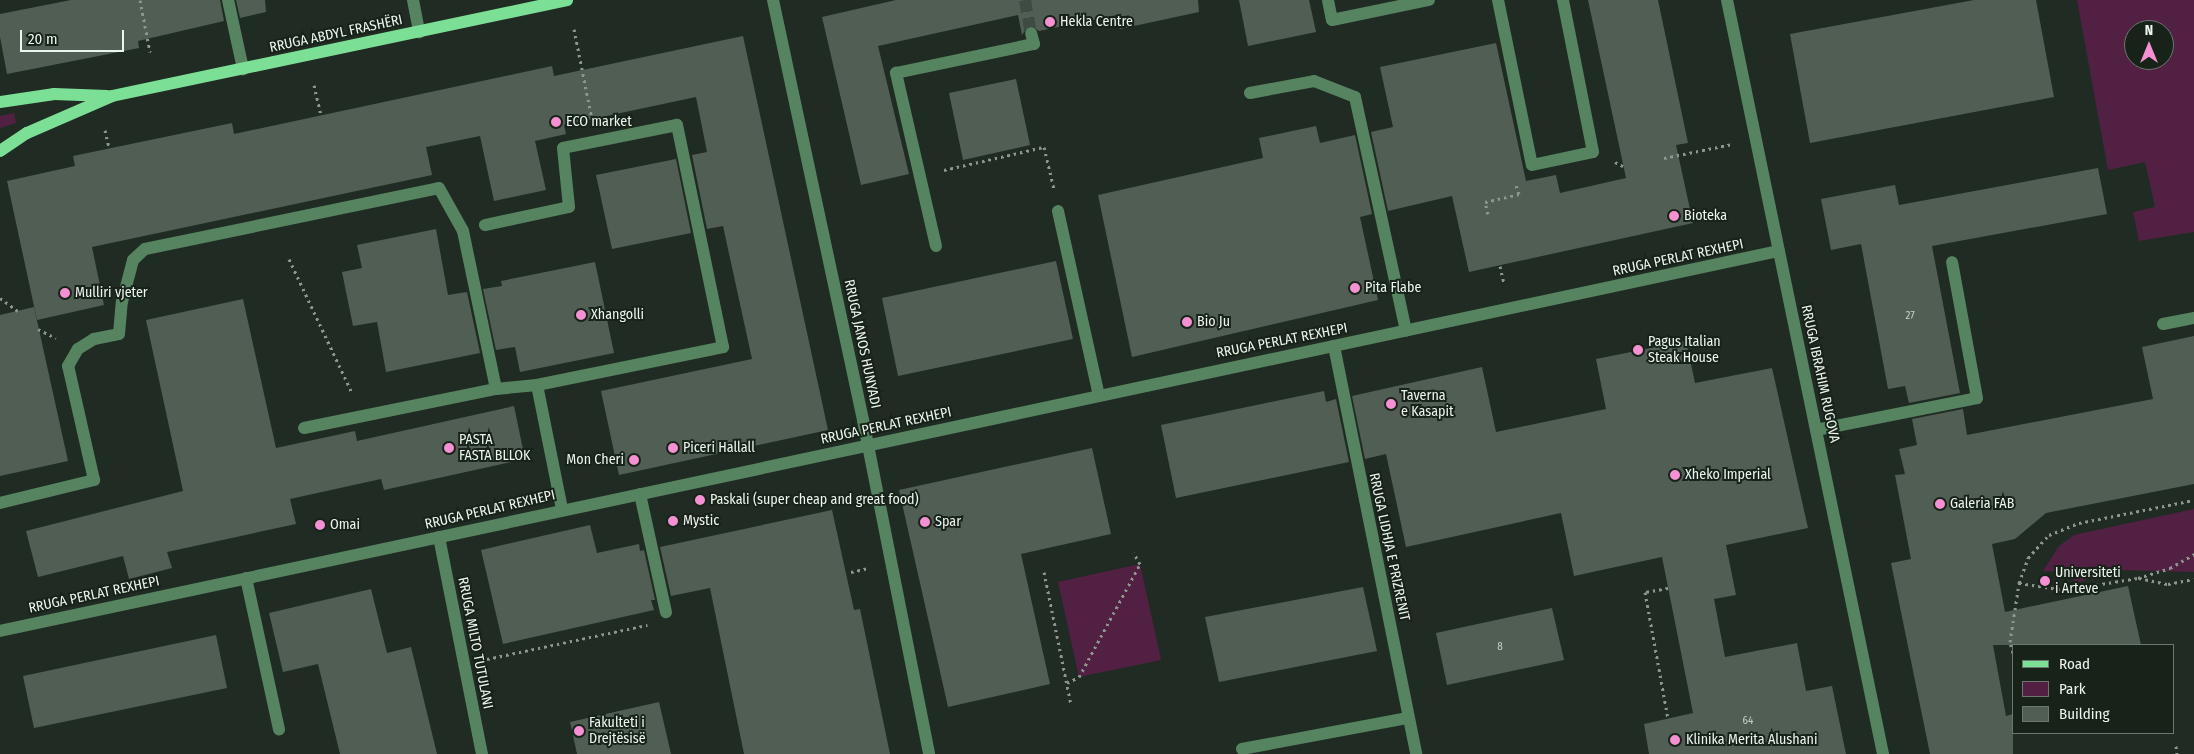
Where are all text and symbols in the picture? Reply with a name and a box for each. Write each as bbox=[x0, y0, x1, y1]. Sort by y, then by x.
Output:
street label: RRUGA ABDYL FRASHËRI bbox=[268, 12, 404, 56]
place label: Hekla Centre bbox=[1060, 14, 1133, 30]
marker: Hekla Centre bbox=[1044, 16, 1056, 28]
scale bar bbox=[22, 20, 126, 52]
north arrow bbox=[2124, 20, 2174, 70]
text: N bbox=[2145, 22, 2153, 39]
text: 20 m bbox=[28, 30, 58, 48]
place label: ECO market bbox=[566, 114, 632, 130]
marker: ECO market bbox=[550, 116, 562, 128]
place label: Bioteka bbox=[1684, 208, 1727, 224]
marker: Bioteka bbox=[1668, 210, 1680, 222]
street label: RRUGA PERLAT REXHEPI bbox=[1611, 236, 1745, 280]
street label: RRUGA JANOS HUNYADI bbox=[840, 278, 884, 410]
place label: Pita Flabe bbox=[1365, 280, 1421, 296]
marker: Pita Flabe bbox=[1349, 282, 1361, 294]
place label: Mulliri vjeter bbox=[75, 285, 148, 301]
marker: Mulliri vjeter bbox=[59, 287, 71, 299]
street label: RRUGA IBRAHIM RUGOVA bbox=[1797, 303, 1843, 445]
place label: Xhangolli bbox=[591, 307, 644, 323]
marker: Xhangolli bbox=[575, 309, 587, 321]
house number: 27 bbox=[1905, 309, 1915, 323]
place label: Bio Ju bbox=[1197, 314, 1230, 330]
marker: Bio Ju bbox=[1181, 316, 1193, 328]
street label: RRUGA PERLAT REXHEPI bbox=[1215, 320, 1349, 362]
place label: Pagus Italian Steak House bbox=[1648, 334, 1721, 367]
marker: Pagus Italian Steak House bbox=[1632, 344, 1644, 356]
place label: Taverna e Kasapit bbox=[1401, 388, 1454, 421]
marker: Taverna e Kasapit bbox=[1385, 398, 1397, 410]
street label: RRUGA PERLAT REXHEPI bbox=[819, 404, 953, 448]
place label: PASTA FASTA BLLOK bbox=[459, 432, 530, 464]
place label: Piceri Hallall bbox=[683, 440, 755, 456]
marker: PASTA FASTA BLLOK bbox=[443, 442, 455, 454]
marker: Piceri Hallall bbox=[667, 442, 679, 454]
place label: Mon Cheri bbox=[566, 452, 624, 468]
marker: Mon Cheri bbox=[628, 454, 640, 466]
place label: Xheko Imperial bbox=[1685, 467, 1771, 483]
marker: Xheko Imperial bbox=[1669, 469, 1681, 481]
street label: RRUGA LIDHJA E PRIZRENIT bbox=[1365, 471, 1413, 623]
street label: RRUGA PERLAT REXHEPI bbox=[423, 487, 557, 533]
place label: Paskali (super cheap and great food) bbox=[710, 492, 919, 508]
marker: Paskali (super cheap and great food) bbox=[694, 494, 706, 506]
place label: Galeria FAB bbox=[1950, 496, 2014, 512]
marker: Galeria FAB bbox=[1934, 498, 1946, 510]
place label: Mystic bbox=[683, 513, 719, 529]
place label: Spar bbox=[935, 514, 961, 530]
marker: Mystic bbox=[667, 515, 679, 527]
marker: Spar bbox=[919, 516, 931, 528]
place label: Omai bbox=[330, 517, 360, 533]
marker: Omai bbox=[314, 519, 326, 531]
place label: Universiteti i Arteve bbox=[2055, 565, 2121, 598]
street label: RRUGA PERLAT REXHEPI bbox=[27, 573, 161, 617]
marker: Universiteti i Arteve bbox=[2039, 575, 2051, 587]
street label: RRUGA MILTO TUTULANI bbox=[454, 576, 496, 710]
house number: 8 bbox=[1497, 640, 1503, 654]
legend bbox=[2012, 644, 2174, 734]
text: Road bbox=[2059, 655, 2090, 673]
text: Park bbox=[2059, 680, 2086, 698]
text: Building bbox=[2059, 705, 2110, 723]
house number: 64 bbox=[1743, 714, 1753, 728]
place label: Fakulteti i Drejtësisë bbox=[589, 715, 646, 748]
marker: Fakulteti i Drejtësisë bbox=[573, 725, 585, 737]
place label: Klinika Merita Alushani bbox=[1686, 732, 1817, 748]
marker: Klinika Merita Alushani bbox=[1668, 733, 1682, 747]

